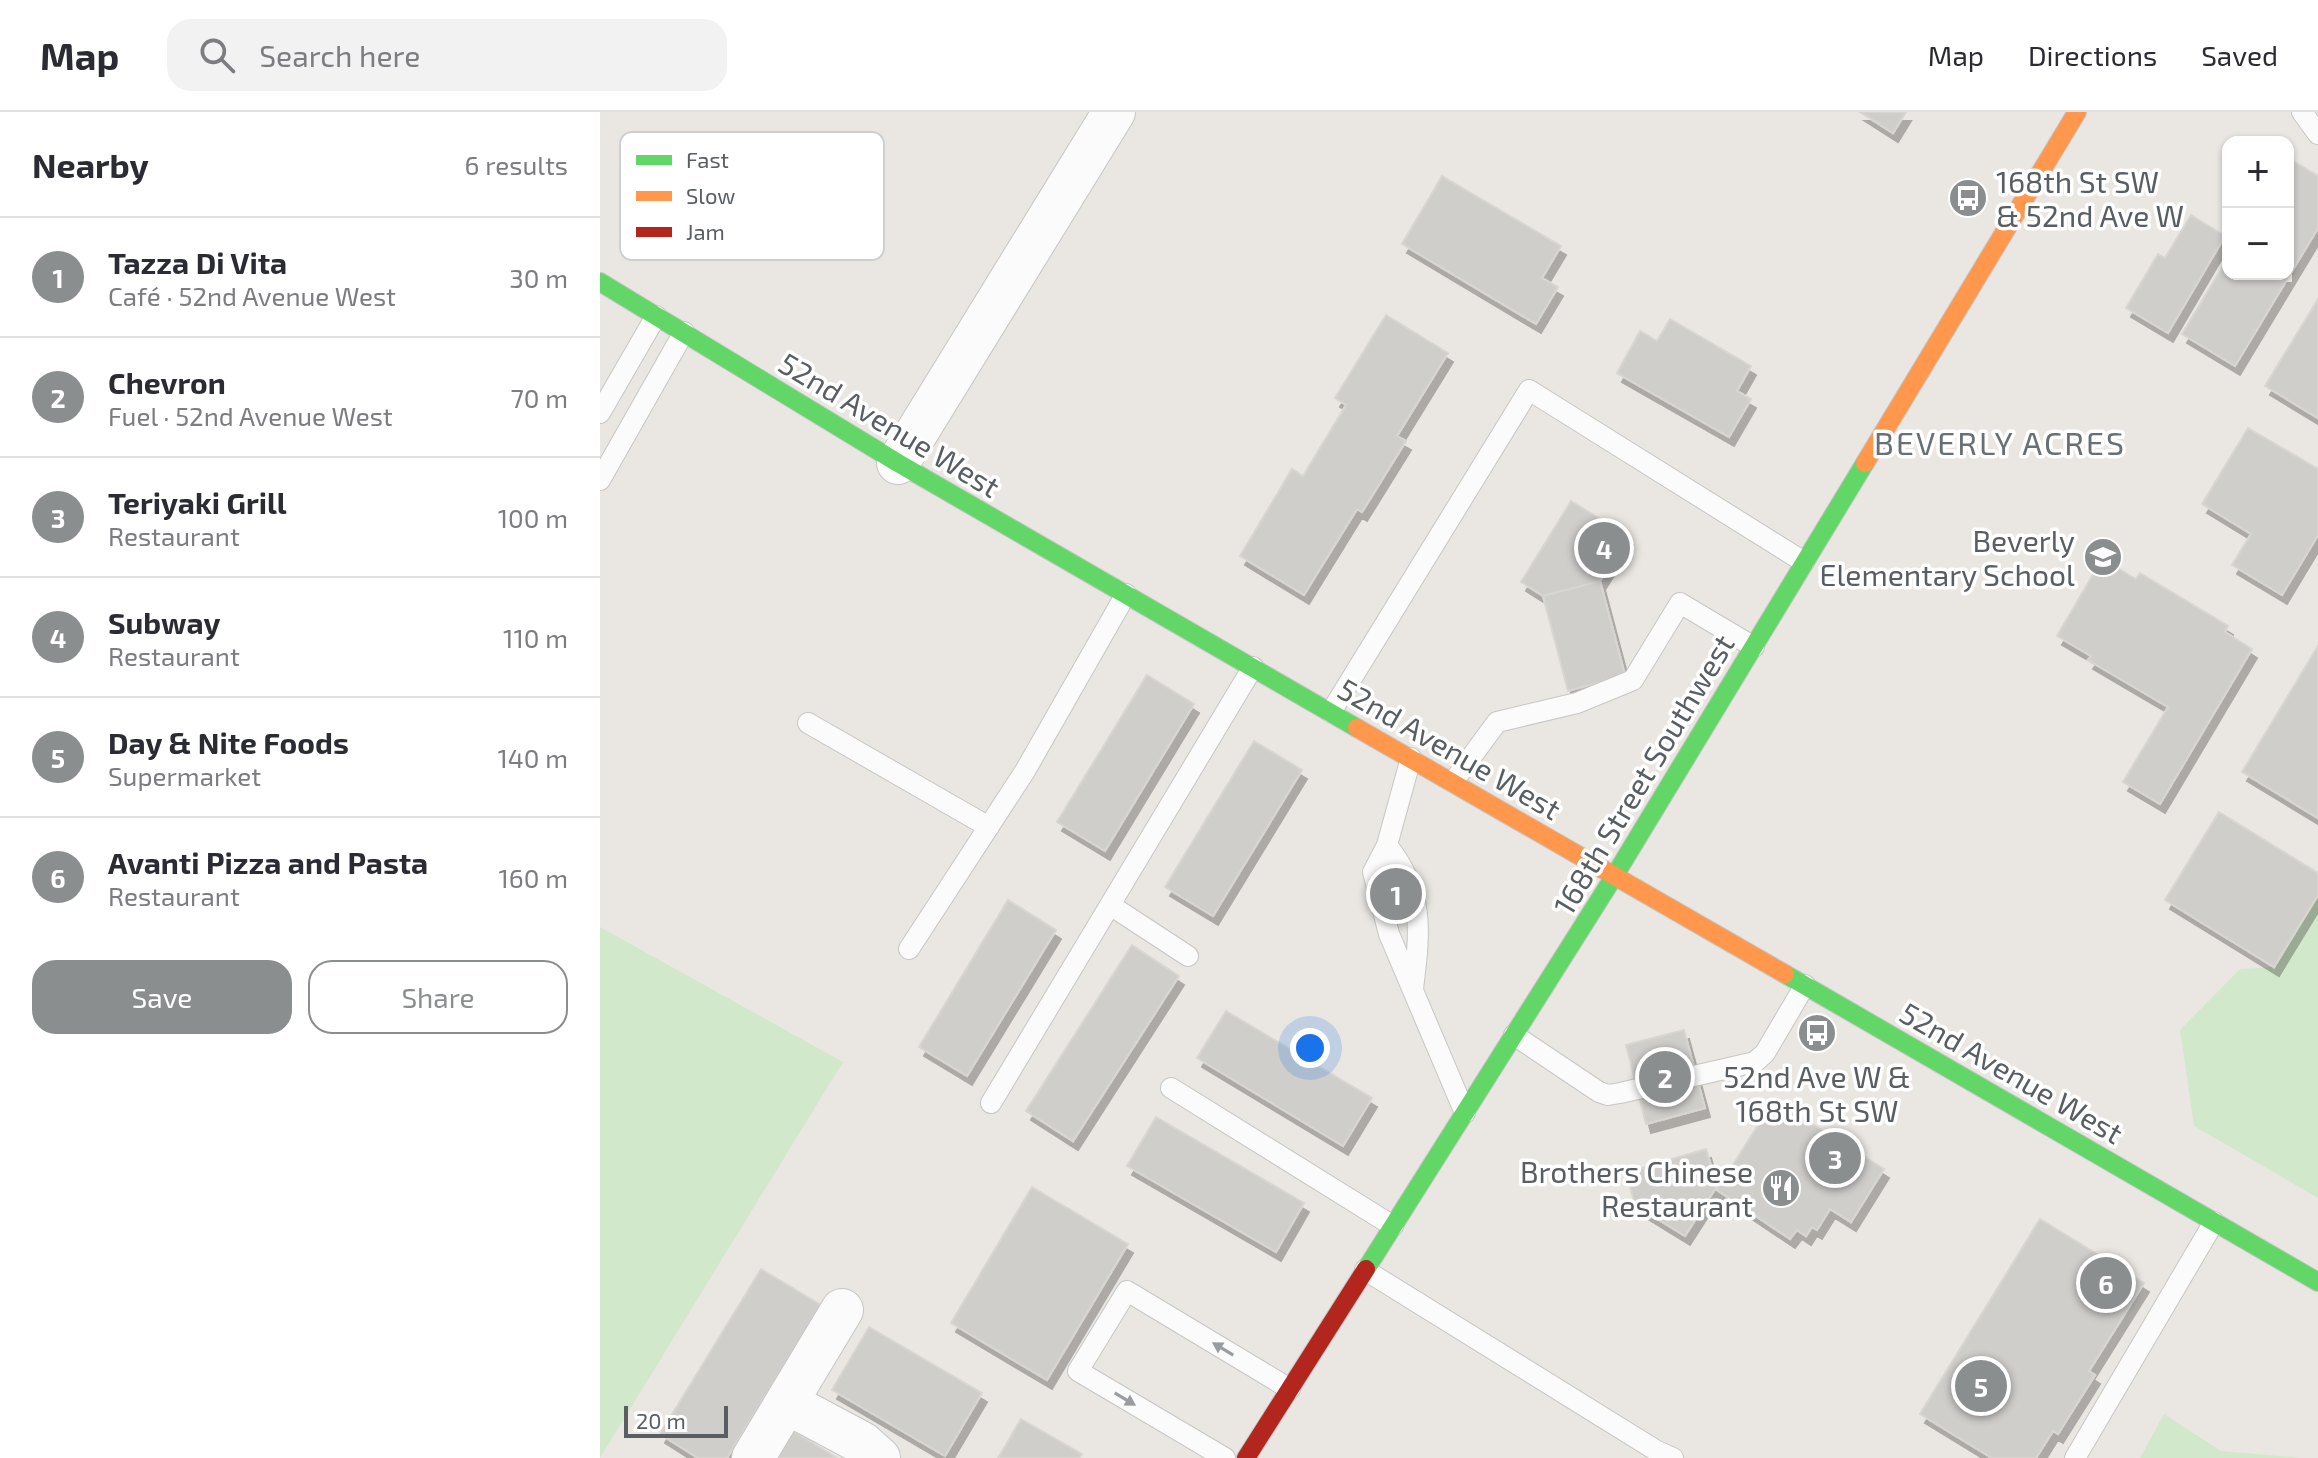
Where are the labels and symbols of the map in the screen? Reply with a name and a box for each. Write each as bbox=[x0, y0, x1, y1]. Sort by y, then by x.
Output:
legend bbox=[620, 132, 884, 260]
text: Fast bbox=[686, 146, 729, 172]
place label: 168th St SW & 52nd Ave W bbox=[1996, 163, 2184, 233]
bus stop icon: 168th St SW & 52nd Ave W bbox=[1947, 177, 1989, 219]
text: Slow bbox=[686, 182, 735, 208]
text: Jam bbox=[686, 218, 725, 244]
street label: 52nd Avenue West bbox=[773, 344, 1007, 504]
district label: BEVERLY ACRES bbox=[1874, 423, 2126, 461]
pin: 4 bbox=[1578, 518, 1630, 578]
place label: Beverly Elementary School bbox=[1820, 522, 2075, 592]
school or university icon: Beverly Elementary School bbox=[2082, 536, 2124, 578]
street label: 168th Street Southwest bbox=[1545, 628, 1741, 920]
street label: 52nd Avenue West bbox=[1332, 670, 1568, 826]
pin: 1 bbox=[1370, 864, 1422, 924]
street label: 52nd Avenue West bbox=[1894, 994, 2130, 1150]
bus stop icon: 52nd Ave W & 168th St SW bbox=[1796, 1012, 1838, 1054]
your location bbox=[1290, 1028, 1330, 1068]
pin: 2 bbox=[1639, 1047, 1691, 1107]
place label: 52nd Ave W & 168th St SW bbox=[1723, 1058, 1911, 1128]
pin: 3 bbox=[1809, 1128, 1861, 1188]
place label: Brothers Chinese Restaurant bbox=[1520, 1153, 1753, 1223]
restaurant icon: Brothers Chinese Restaurant bbox=[1760, 1167, 1802, 1209]
pin: 6 bbox=[2080, 1253, 2132, 1313]
one-way arrow bbox=[1212, 1342, 1234, 1356]
pin: 5 bbox=[1955, 1356, 2007, 1416]
one-way arrow bbox=[1114, 1391, 1136, 1405]
scale bar bbox=[624, 1402, 728, 1438]

